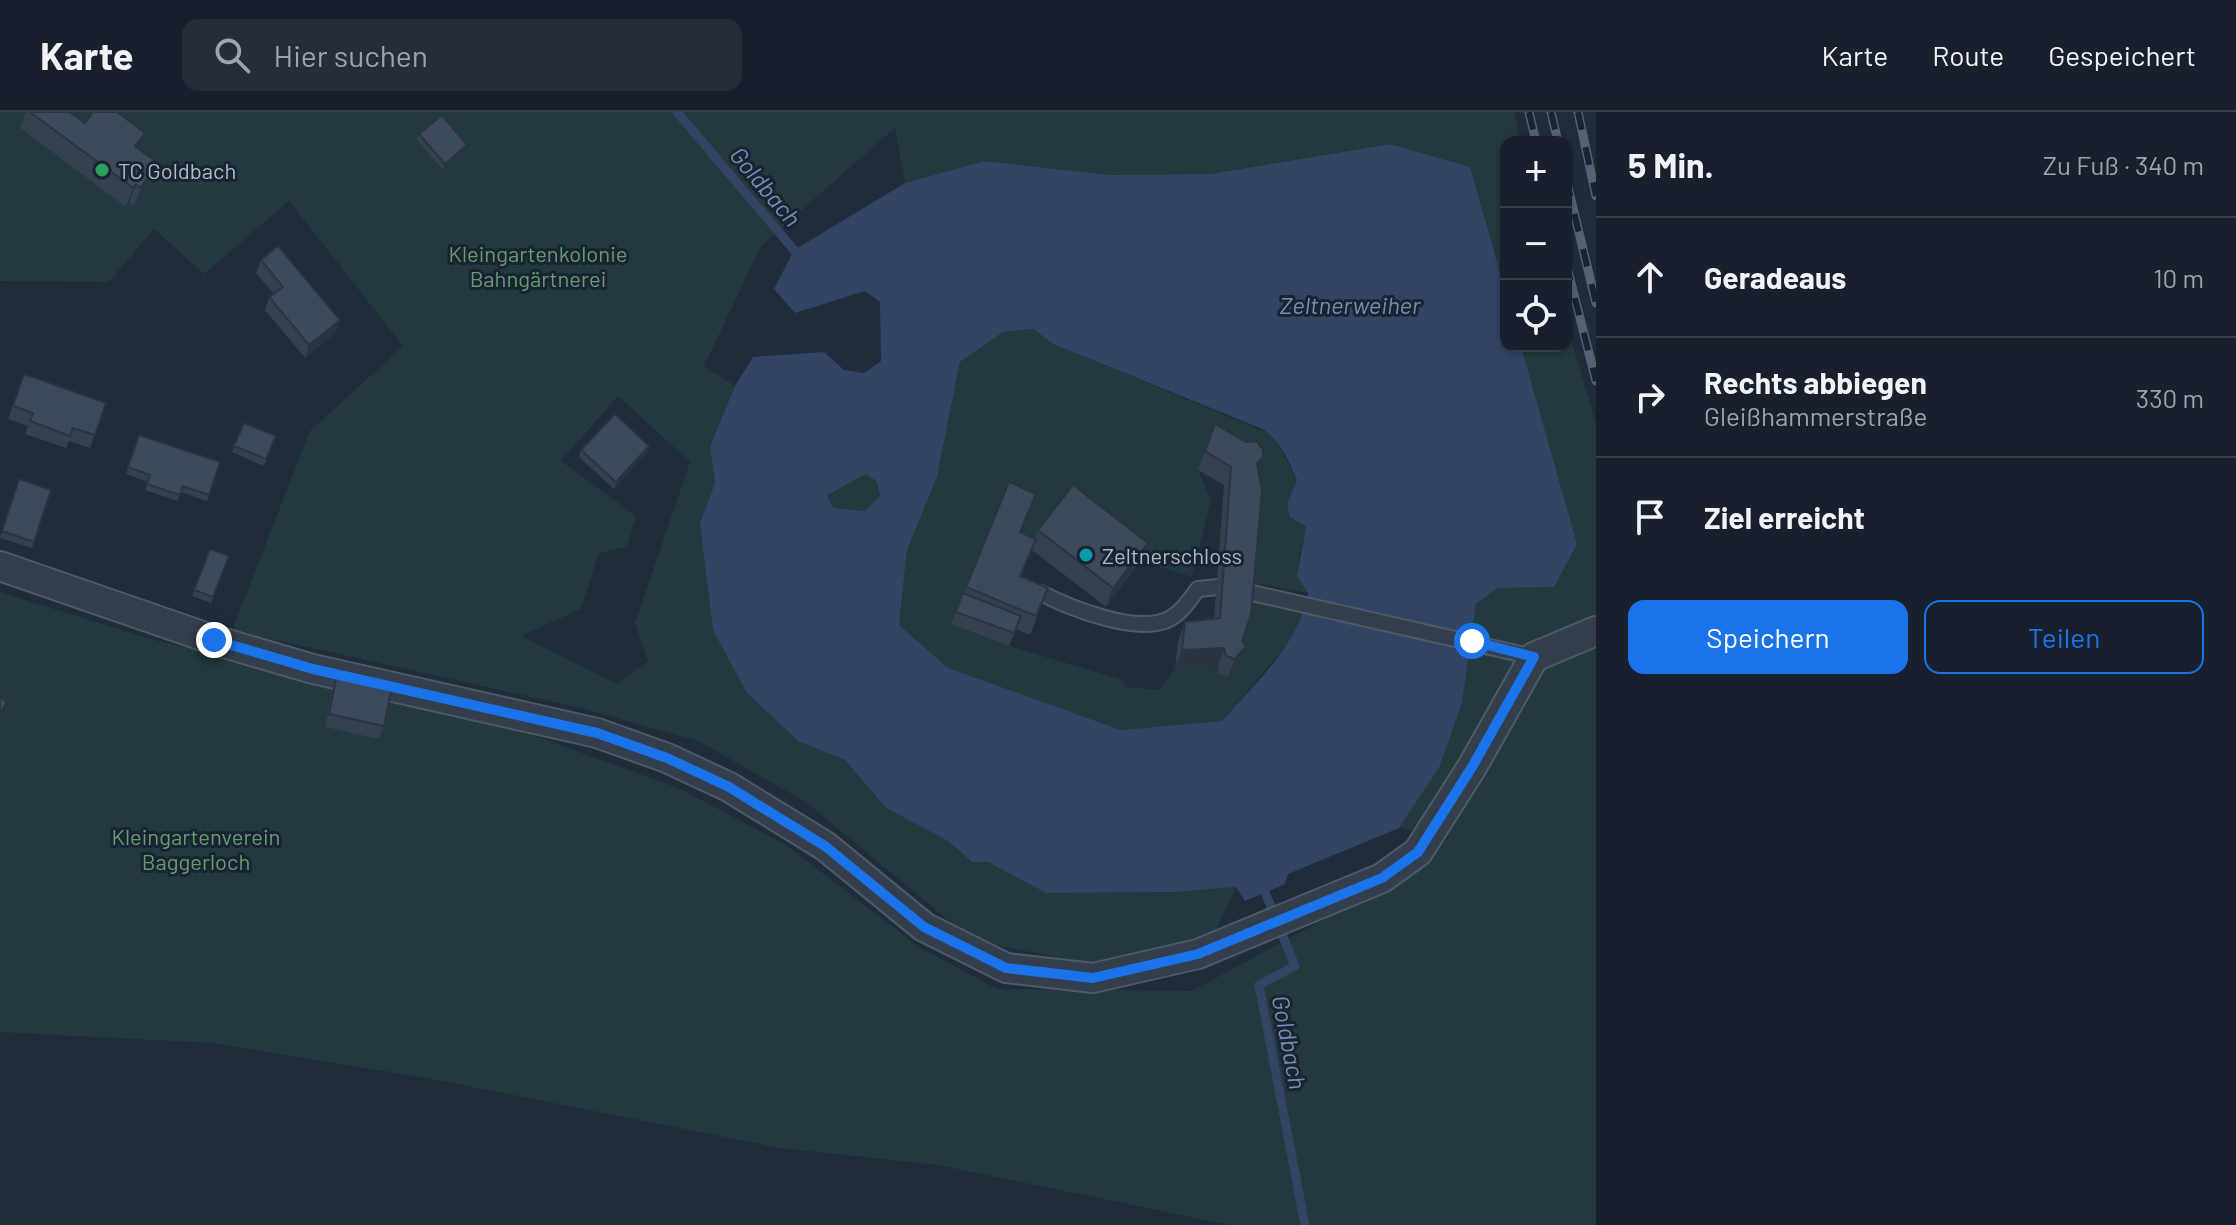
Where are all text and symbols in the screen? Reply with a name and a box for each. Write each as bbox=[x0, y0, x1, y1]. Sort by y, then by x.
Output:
search box bbox=[182, 19, 742, 91]
text: Karte bbox=[40, 32, 134, 78]
icon: search bbox=[210, 33, 254, 77]
text: Hier suchen bbox=[274, 37, 428, 73]
text: Karte bbox=[1822, 38, 1888, 72]
text: Route bbox=[1932, 38, 2004, 72]
text: Gespeichert bbox=[2048, 38, 2196, 72]
map controls bbox=[1500, 136, 1572, 352]
button: + bbox=[1500, 136, 1572, 208]
water label: Goldbach bbox=[724, 140, 808, 232]
text: 5 Min. bbox=[1628, 144, 1714, 185]
text: Zu Fuß · 340 m bbox=[2043, 149, 2204, 180]
place label: TC Goldbach bbox=[118, 157, 236, 183]
marker: TC Goldbach bbox=[93, 161, 111, 179]
button: − bbox=[1500, 208, 1572, 280]
park label: Kleingartenkolonie Bahngärtnerei bbox=[448, 240, 628, 291]
icon: ahead bbox=[1628, 255, 1672, 299]
text: Geradeaus bbox=[1704, 259, 1846, 295]
text: 10 m bbox=[2154, 262, 2204, 293]
button: locate bbox=[1500, 280, 1572, 352]
water label: Zeltnerweiher bbox=[1280, 290, 1422, 319]
text: Rechts abbiegen bbox=[1704, 364, 1927, 400]
icon: right bbox=[1628, 375, 1672, 419]
text: 330 m bbox=[2136, 382, 2204, 413]
text: Gleißhammerstraße bbox=[1704, 400, 1927, 431]
icon: arrive bbox=[1628, 495, 1672, 539]
text: Ziel erreicht bbox=[1704, 499, 1865, 535]
place label: Zeltnerschloss bbox=[1102, 542, 1242, 568]
marker: Zeltnerschloss bbox=[1077, 546, 1095, 564]
button: Speichern bbox=[1628, 600, 1908, 674]
button: Teilen bbox=[1924, 600, 2204, 674]
route end bbox=[196, 622, 232, 658]
route start bbox=[1454, 623, 1490, 659]
park label: Kleingartenverein Baggerloch bbox=[112, 823, 280, 874]
water label: Goldbach bbox=[1267, 993, 1313, 1091]

